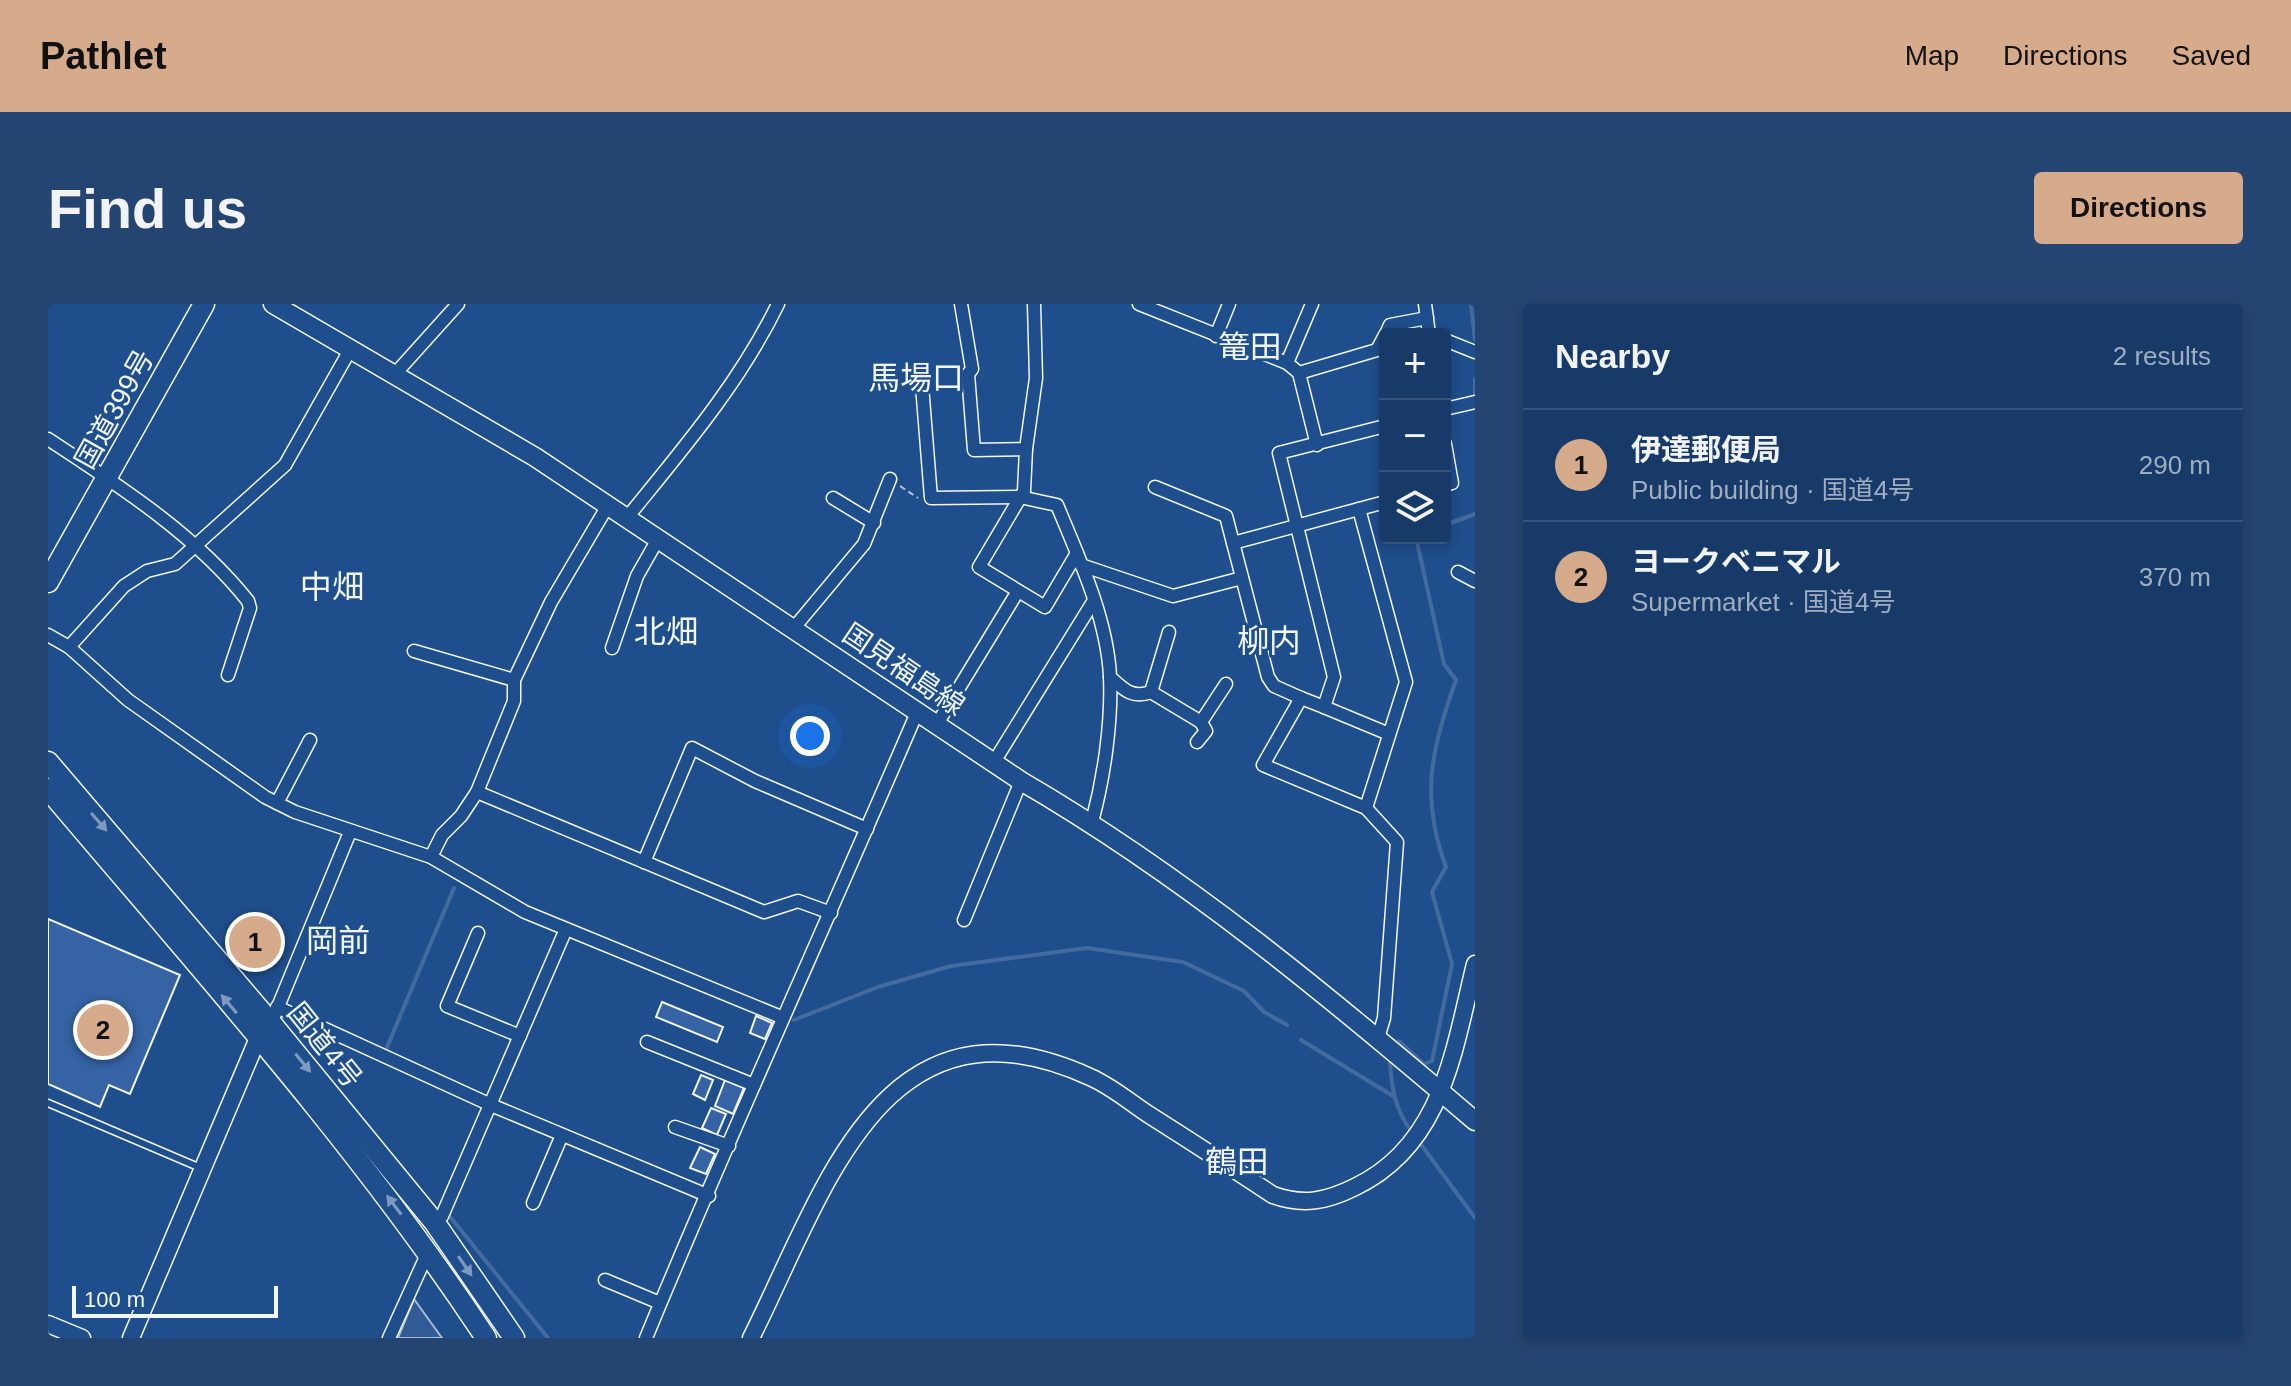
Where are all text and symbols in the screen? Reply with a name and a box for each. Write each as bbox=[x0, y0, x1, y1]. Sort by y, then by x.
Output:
text: Pathlet bbox=[40, 35, 167, 77]
text: Map bbox=[1905, 40, 1959, 71]
text: Directions bbox=[2003, 40, 2128, 71]
text: Saved bbox=[2172, 40, 2251, 71]
button: Directions bbox=[2034, 172, 2243, 244]
text: Find us bbox=[48, 177, 247, 240]
map controls bbox=[1379, 328, 1451, 544]
button: + bbox=[1379, 328, 1451, 400]
district label: 篭田 bbox=[1218, 329, 1282, 365]
text: Nearby bbox=[1555, 337, 1670, 375]
text: 2 results bbox=[2113, 341, 2211, 371]
street label: 国道399号 bbox=[69, 345, 160, 474]
district label: 馬場口 bbox=[868, 360, 964, 396]
button: − bbox=[1379, 400, 1451, 472]
text: 伊達郵便局 bbox=[1631, 433, 1781, 466]
text: 1 bbox=[1574, 450, 1588, 480]
text: 290 m bbox=[2139, 450, 2211, 480]
button: layers bbox=[1379, 472, 1451, 544]
text: Public building · 国道4号 bbox=[1631, 475, 1914, 505]
text: ヨークベニマル bbox=[1631, 545, 1841, 578]
text: 2 bbox=[1574, 562, 1588, 592]
text: 370 m bbox=[2139, 562, 2211, 592]
district label: 中畑 bbox=[300, 569, 364, 605]
text: Supermarket · 国道4号 bbox=[1631, 587, 1895, 617]
district label: 北畑 bbox=[634, 614, 698, 650]
street label: 国見福島線 bbox=[837, 617, 970, 721]
district label: 柳内 bbox=[1237, 623, 1301, 659]
your location bbox=[790, 716, 830, 756]
one-way arrow bbox=[90, 811, 107, 831]
pin: 1 bbox=[229, 912, 281, 972]
district label: 岡前 bbox=[306, 923, 370, 959]
one-way arrow bbox=[221, 994, 238, 1014]
street label: 国道4号 bbox=[281, 997, 368, 1094]
pin: 2 bbox=[77, 1000, 129, 1060]
one-way arrow bbox=[294, 1052, 311, 1072]
district label: 鶴田 bbox=[1205, 1144, 1269, 1180]
one-way arrow bbox=[386, 1195, 402, 1215]
one-way arrow bbox=[457, 1255, 472, 1276]
scale bar bbox=[72, 1282, 278, 1318]
text: 100 m bbox=[84, 1287, 145, 1312]

